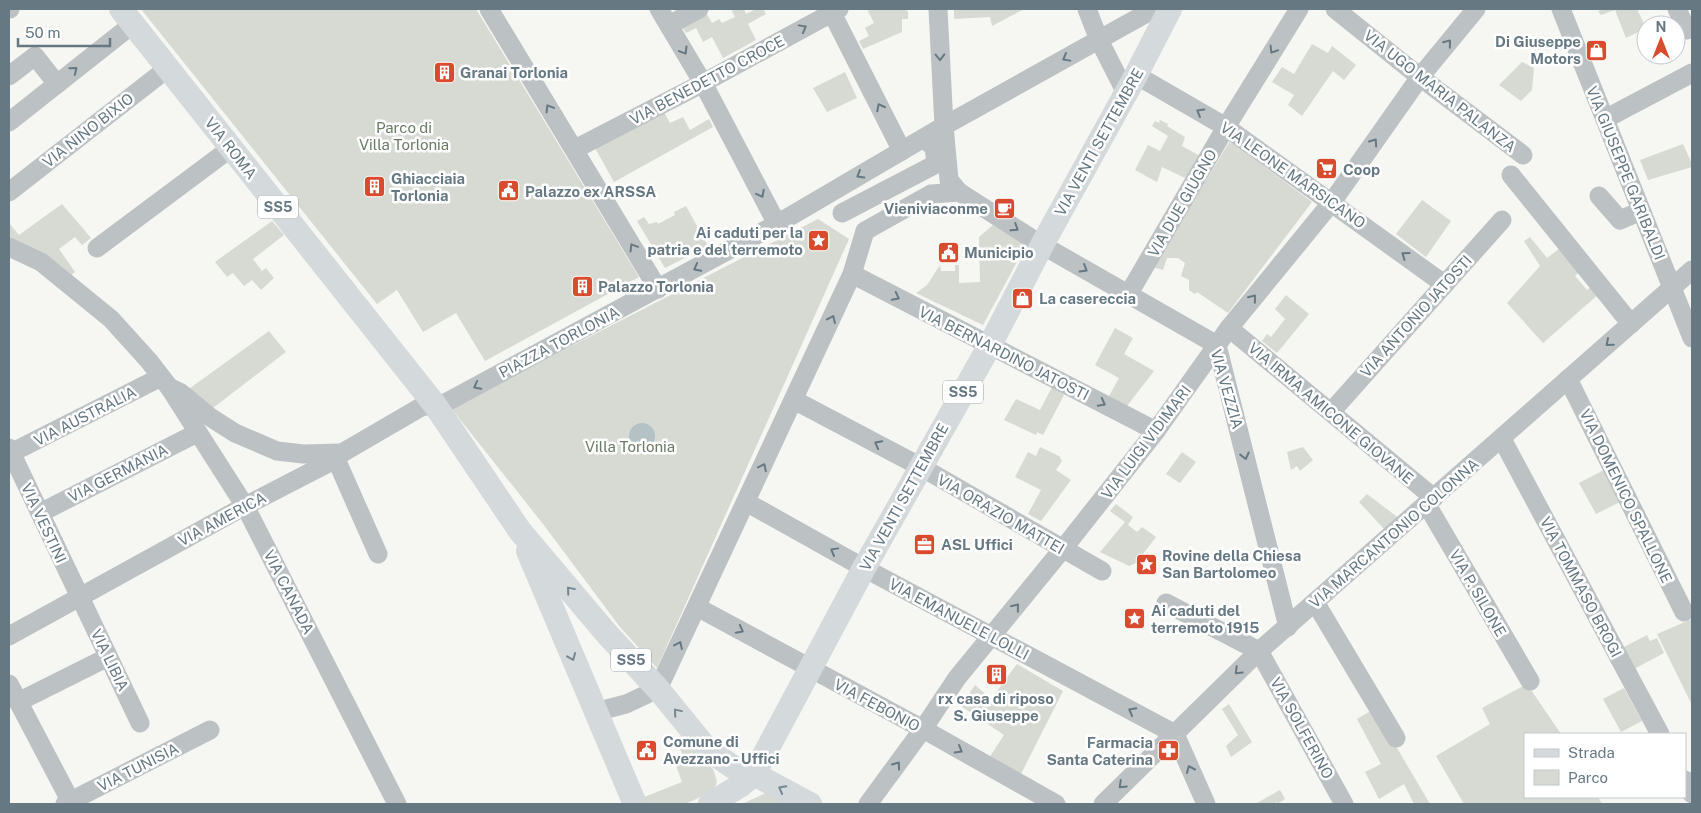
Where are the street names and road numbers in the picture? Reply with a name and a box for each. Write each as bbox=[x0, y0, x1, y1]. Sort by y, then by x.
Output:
street label: VIA UGO MARIA PALANZA bbox=[1361, 26, 1520, 156]
street label: VIA BENEDETTO CROCE bbox=[627, 32, 787, 128]
street label: VIA VENTI SETTEMBRE bbox=[1051, 65, 1147, 219]
street label: VIA GIUSEPPE GARIBALDI bbox=[1583, 84, 1669, 262]
street label: VIA NINO BIXIO bbox=[39, 89, 137, 171]
street label: VIA ROMA bbox=[202, 114, 261, 182]
street label: VIA LEONE MARSICANO bbox=[1217, 118, 1369, 232]
street label: VIA DUE GIUGNO bbox=[1144, 146, 1220, 260]
road number: SS5 bbox=[258, 196, 298, 218]
street label: VIA ANTONIO JATOSTI bbox=[1357, 252, 1475, 380]
street label: PIAZZA TORLONIA bbox=[496, 303, 622, 381]
street label: VIA BERNARDINO JATOSTI bbox=[916, 303, 1092, 403]
street label: VIA IRMA AMICONE GIOVANE bbox=[1245, 339, 1417, 487]
street label: VIA VEZZIA bbox=[1208, 347, 1247, 431]
road number: SS5 bbox=[943, 381, 983, 404]
street label: VIA LUIGI VIDIMARI bbox=[1098, 382, 1194, 502]
street label: VIA AUSTRALIA bbox=[31, 383, 139, 449]
street label: VIA DOMENICO SPALLONE bbox=[1576, 406, 1676, 586]
street label: VIA VENTI SETTEMBRE bbox=[856, 420, 952, 574]
street label: VIA GERMANIA bbox=[65, 440, 171, 505]
street label: VIA MARCANTONIO COLONNA bbox=[1306, 455, 1482, 611]
street label: VIA ORAZIO MATTEI bbox=[935, 471, 1067, 557]
street label: VIA VESTINI bbox=[18, 480, 70, 566]
street label: VIA AMERICA bbox=[175, 489, 269, 549]
street label: VIA TOMMASO BROGI bbox=[1537, 514, 1625, 660]
street label: VIA P. SILONE bbox=[1446, 546, 1510, 640]
street label: VIA CANADA bbox=[261, 547, 318, 637]
street label: VIA EMANUELE LOLLI bbox=[886, 575, 1032, 663]
street label: VIA LIBIA bbox=[88, 626, 132, 694]
road number: SS5 bbox=[611, 648, 651, 672]
street label: VIA SOLFERINO bbox=[1267, 674, 1337, 782]
street label: VIA FEBONIO bbox=[831, 675, 923, 735]
street label: VIA TUNISIA bbox=[95, 739, 182, 795]

